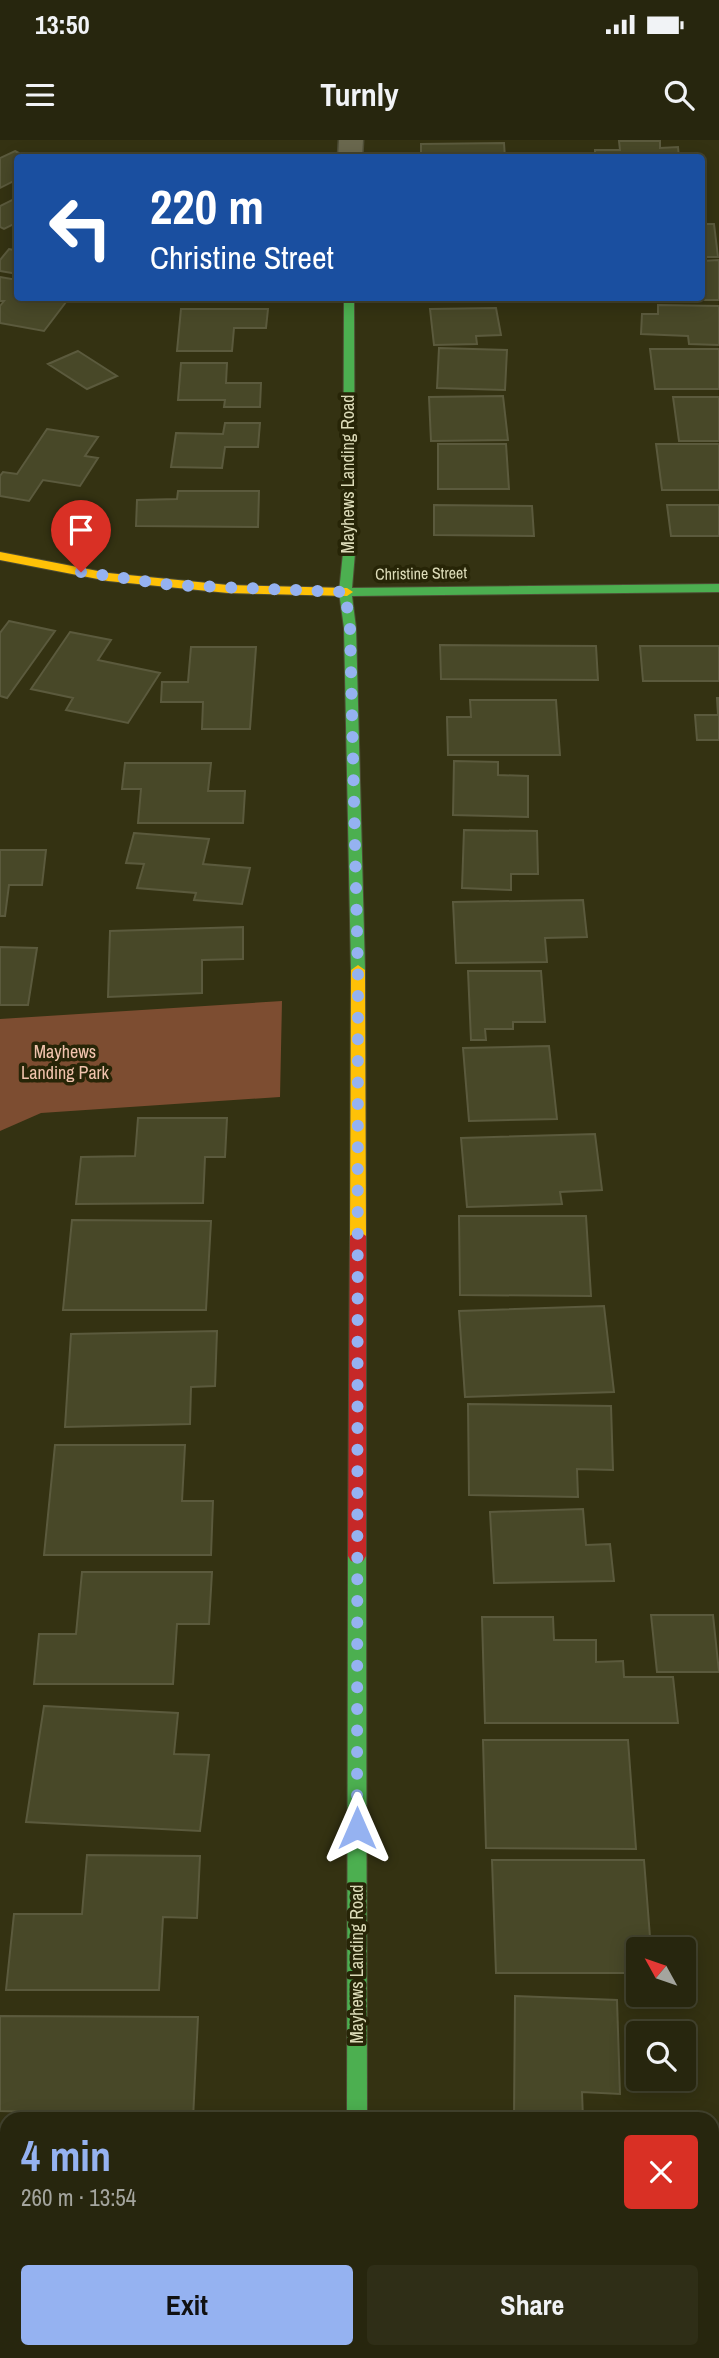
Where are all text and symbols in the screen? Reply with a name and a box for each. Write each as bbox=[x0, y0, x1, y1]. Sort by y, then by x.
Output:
text: 13:50 bbox=[35, 7, 90, 42]
text: Turnly bbox=[320, 73, 399, 116]
icon: menu bbox=[21, 76, 59, 114]
icon: search bbox=[660, 76, 698, 114]
text: 220 m bbox=[150, 173, 264, 239]
icon: left bbox=[35, 182, 126, 273]
text: Christine Street bbox=[150, 236, 334, 279]
street label: Mayhews Landing Road bbox=[335, 394, 360, 554]
pin bbox=[51, 500, 111, 572]
icon: arrive bbox=[62, 511, 100, 549]
street label: Christine Street bbox=[375, 561, 467, 585]
park label: Mayhews Landing Park bbox=[21, 1039, 110, 1085]
position arrow bbox=[320, 1791, 394, 1865]
street label: Mayhews Landing Road bbox=[344, 1884, 369, 2044]
north arrow bbox=[626, 1937, 696, 2007]
map controls bbox=[626, 1937, 696, 2091]
button: search bbox=[626, 2021, 696, 2091]
text: 4 min bbox=[21, 2128, 111, 2184]
button: close bbox=[624, 2135, 698, 2209]
text: 260 m · 13:54 bbox=[21, 2182, 136, 2213]
button: Exit bbox=[21, 2265, 353, 2345]
button: Share bbox=[367, 2265, 698, 2345]

